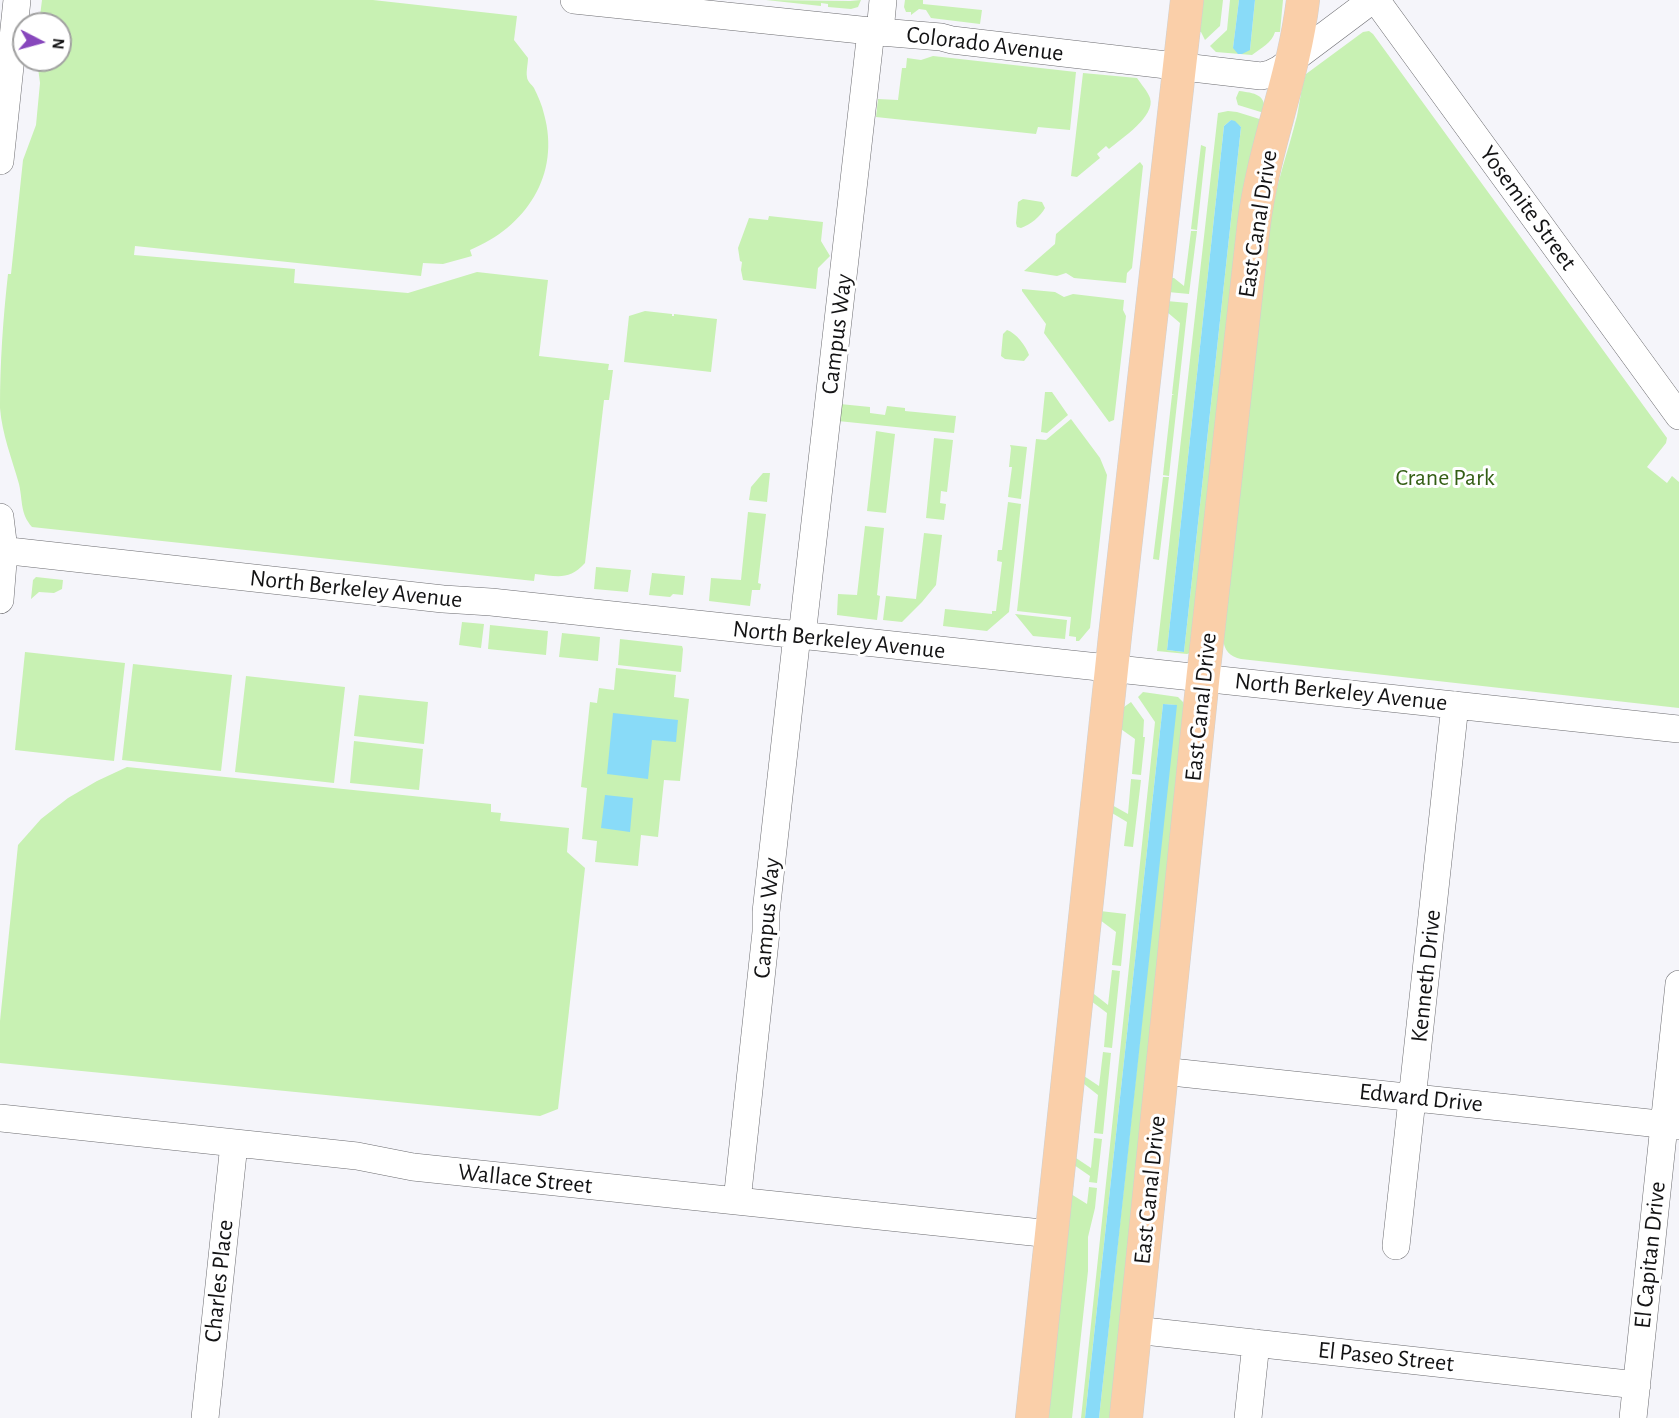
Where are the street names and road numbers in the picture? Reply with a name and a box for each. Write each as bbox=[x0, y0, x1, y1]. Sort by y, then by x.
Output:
street label: Colorado Avenue bbox=[905, 20, 1065, 68]
street label: Yosemite Street bbox=[1473, 140, 1583, 276]
street label: East Canal Drive bbox=[1232, 148, 1284, 300]
street label: Campus Way bbox=[815, 272, 859, 396]
street label: North Berkeley Avenue bbox=[248, 564, 464, 614]
street label: North Berkeley Avenue bbox=[731, 615, 947, 665]
street label: East Canal Drive bbox=[1179, 631, 1223, 783]
street label: North Berkeley Avenue bbox=[1233, 667, 1449, 717]
street label: Campus Way bbox=[747, 856, 787, 980]
street label: Kenneth Drive bbox=[1405, 908, 1447, 1044]
street label: Edward Drive bbox=[1358, 1077, 1484, 1119]
street label: East Canal Drive bbox=[1128, 1114, 1172, 1266]
street label: Wallace Street bbox=[456, 1158, 594, 1200]
street label: El Capitan Drive bbox=[1628, 1180, 1672, 1330]
street label: Charles Place bbox=[198, 1218, 240, 1344]
street label: El Paseo Street bbox=[1317, 1336, 1455, 1378]

